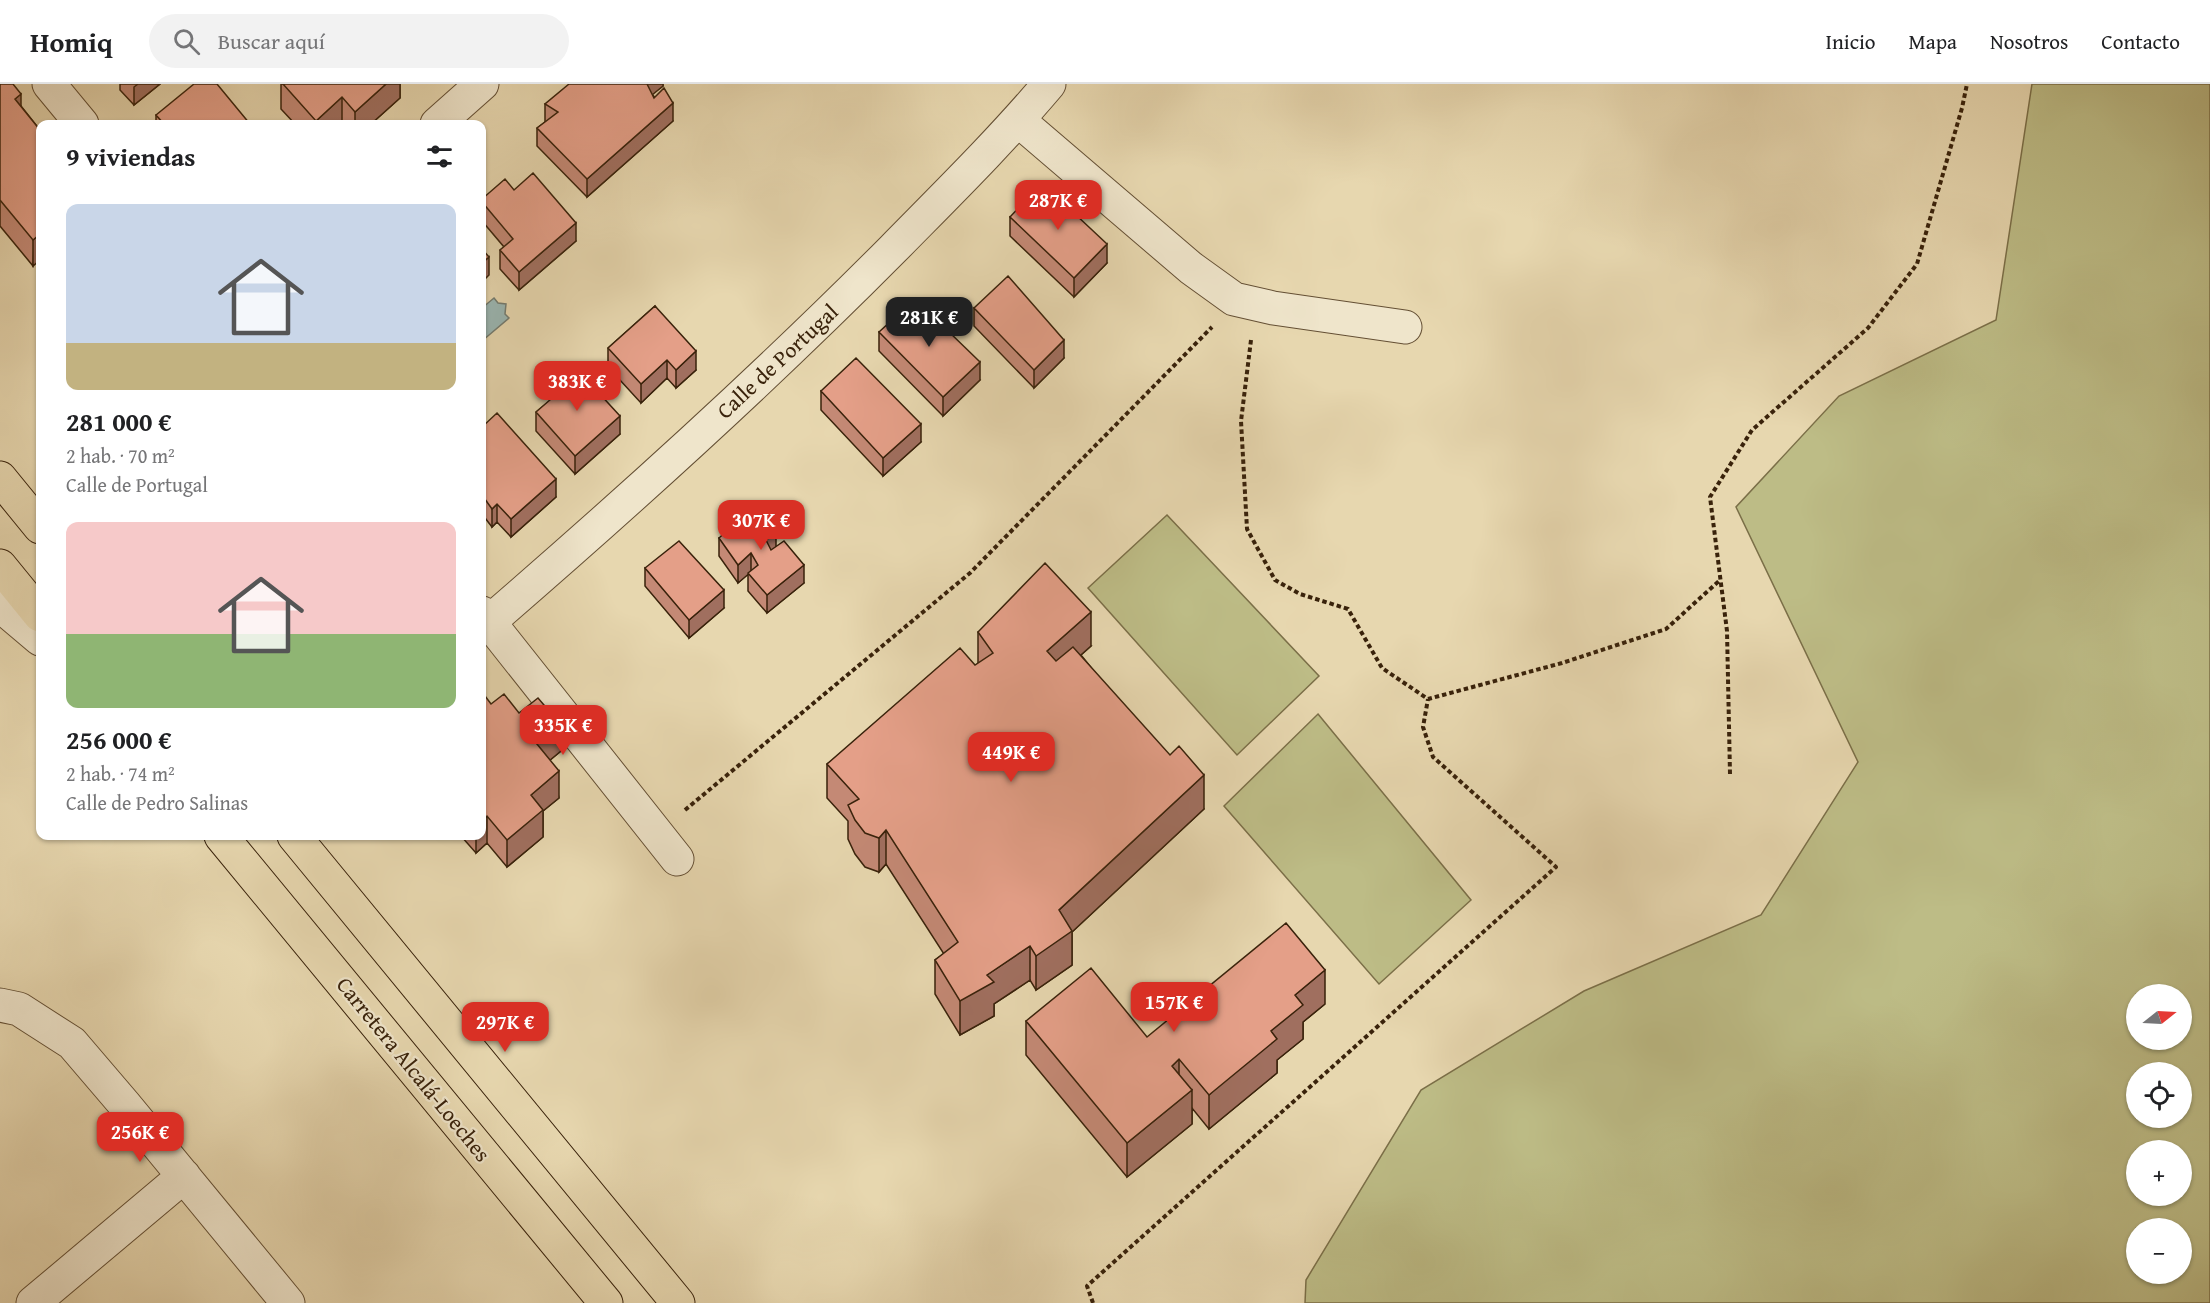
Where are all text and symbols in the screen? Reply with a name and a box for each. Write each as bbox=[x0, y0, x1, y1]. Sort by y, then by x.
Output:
search box bbox=[149, 14, 569, 68]
text: Homiq bbox=[30, 21, 113, 62]
icon: search bbox=[170, 25, 203, 58]
text: Buscar aquí bbox=[218, 25, 325, 57]
text: Inicio bbox=[1826, 26, 1876, 57]
text: Mapa bbox=[1909, 26, 1957, 57]
text: Nosotros bbox=[1990, 26, 2068, 57]
text: Contacto bbox=[2101, 26, 2180, 57]
text: 9 viviendas bbox=[66, 137, 196, 176]
icon: filters bbox=[423, 140, 456, 173]
pin: 287K € bbox=[1009, 180, 1107, 231]
text: 287K € bbox=[1029, 185, 1087, 214]
icon: home bbox=[207, 243, 315, 351]
street label: Calle de Portugal bbox=[709, 296, 845, 426]
pin: 281K € bbox=[880, 297, 978, 348]
text: 281K € bbox=[900, 302, 958, 331]
pin: 383K € bbox=[528, 361, 626, 412]
text: 383K € bbox=[548, 366, 606, 395]
text: 281 000 € bbox=[66, 402, 172, 441]
text: 2 hab. · 70 m² bbox=[66, 441, 175, 470]
text: Calle de Portugal bbox=[66, 470, 208, 499]
pin: 307K € bbox=[712, 500, 810, 551]
text: 307K € bbox=[732, 505, 790, 534]
icon: home bbox=[207, 561, 315, 669]
pin: 335K € bbox=[514, 705, 612, 756]
text: 335K € bbox=[534, 710, 592, 739]
text: 256 000 € bbox=[66, 720, 172, 759]
pin: 449K € bbox=[962, 732, 1060, 783]
text: 449K € bbox=[982, 737, 1040, 766]
text: 2 hab. · 74 m² bbox=[66, 759, 175, 788]
text: Calle de Pedro Salinas bbox=[66, 788, 248, 817]
street label: Carretera Alcalá-Loeches bbox=[329, 970, 499, 1168]
pin: 157K € bbox=[1125, 982, 1223, 1033]
north arrow bbox=[2126, 984, 2192, 1050]
map controls bbox=[2126, 984, 2192, 1284]
text: 157K € bbox=[1145, 987, 1203, 1016]
pin: 297K € bbox=[456, 1002, 554, 1053]
text: 297K € bbox=[476, 1007, 534, 1036]
button: locate bbox=[2126, 1062, 2192, 1128]
pin: 256K € bbox=[91, 1112, 189, 1163]
text: 256K € bbox=[111, 1117, 169, 1146]
button: + bbox=[2126, 1140, 2192, 1206]
button: − bbox=[2126, 1218, 2192, 1284]

